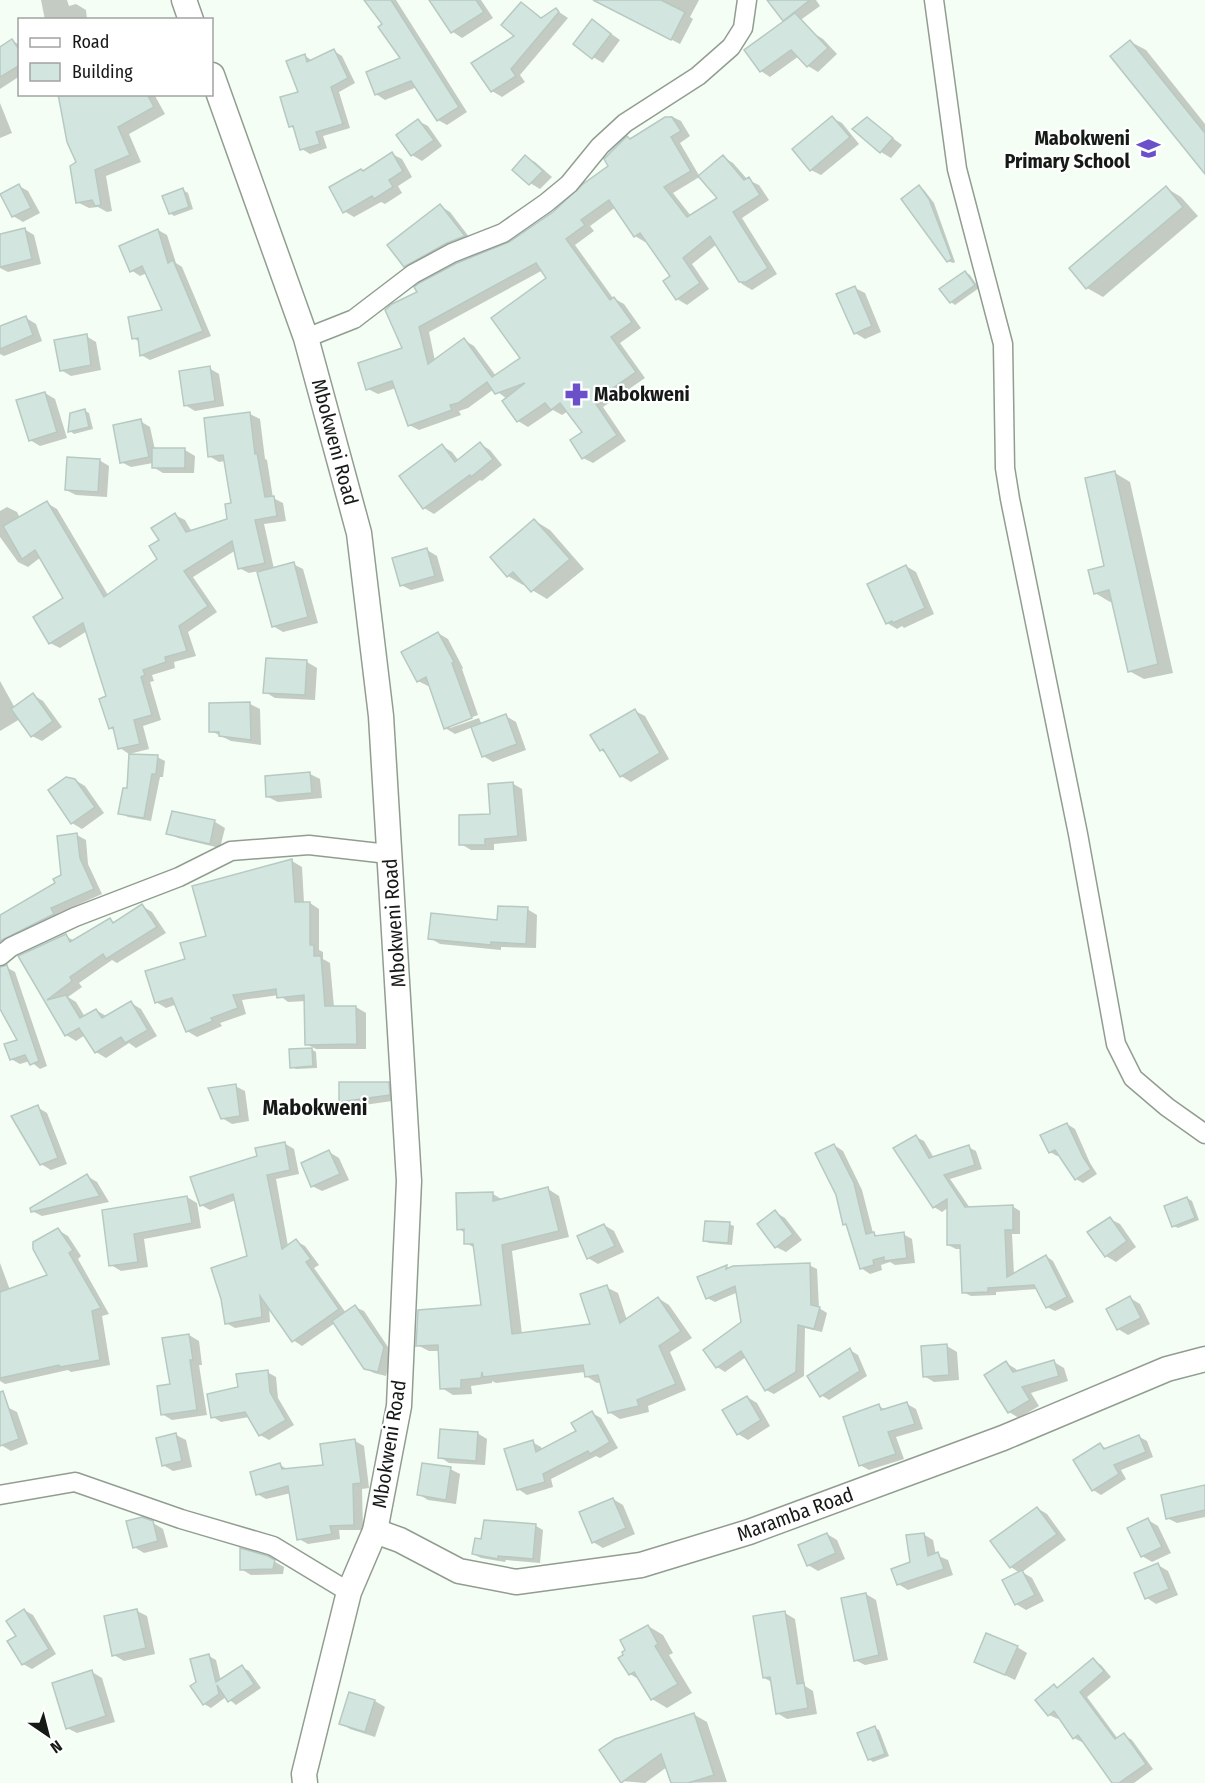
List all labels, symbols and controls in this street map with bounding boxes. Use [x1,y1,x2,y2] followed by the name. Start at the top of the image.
[18,18,213,96] legend
[72,31,109,53] text: Road
[72,61,133,83] text: Building
[1004,126,1131,173] place label: Mabokweni Primary School
[1135,136,1161,162] school or university icon: Mabokweni Primary School
[307,376,363,508] street label: Mbokweni Road
[563,381,589,407] pharmacy icon: Mabokweni
[594,382,690,406] place label: Mabokweni
[378,858,410,988] street label: Mbokweni Road
[262,1094,368,1121] district label: Mabokweni
[367,1378,411,1510] street label: Mbokweni Road
[734,1482,856,1546] street label: Maramba Road
[18,1705,78,1765] north arrow
[47,1736,66,1757] text: N

